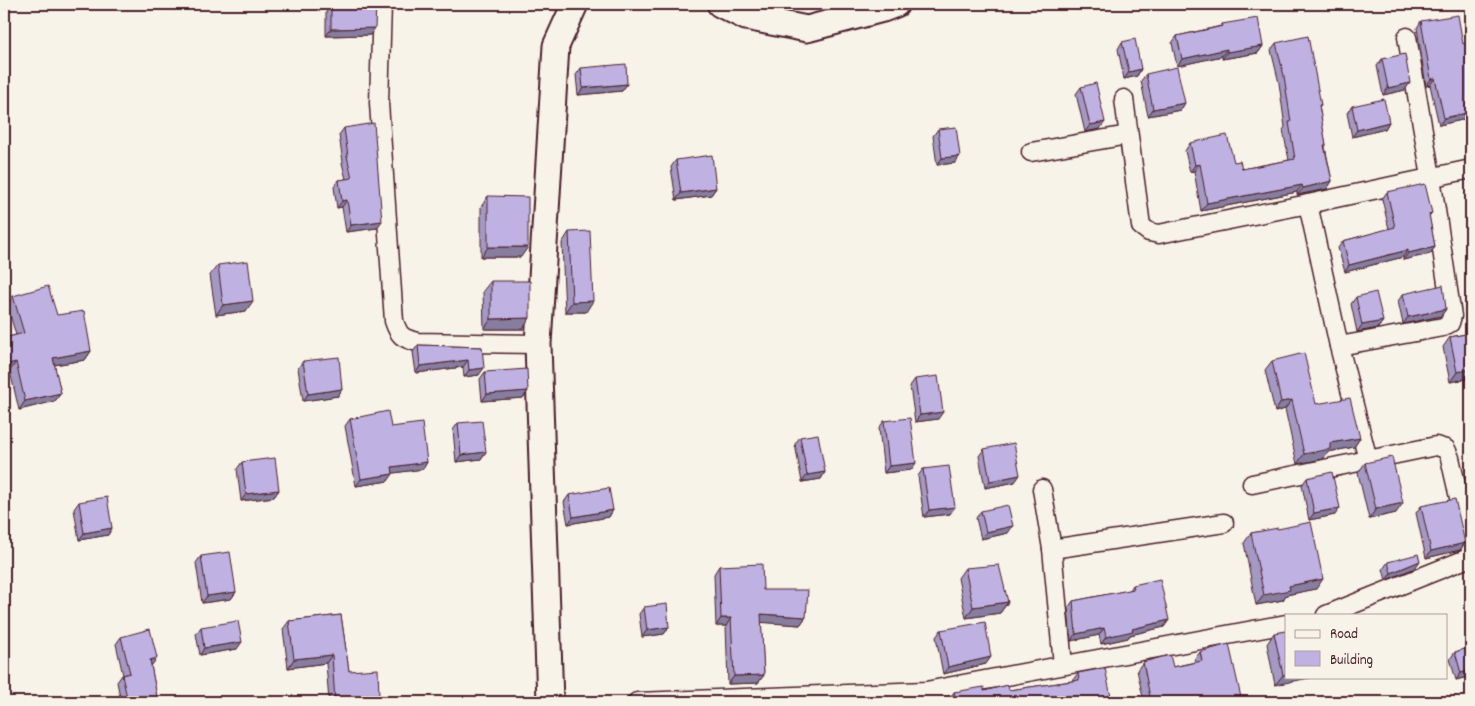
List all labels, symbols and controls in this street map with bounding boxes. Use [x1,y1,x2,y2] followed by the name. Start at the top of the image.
[1285,614,1448,678] legend
[1330,624,1358,646] text: Road
[1330,650,1373,672] text: Building

